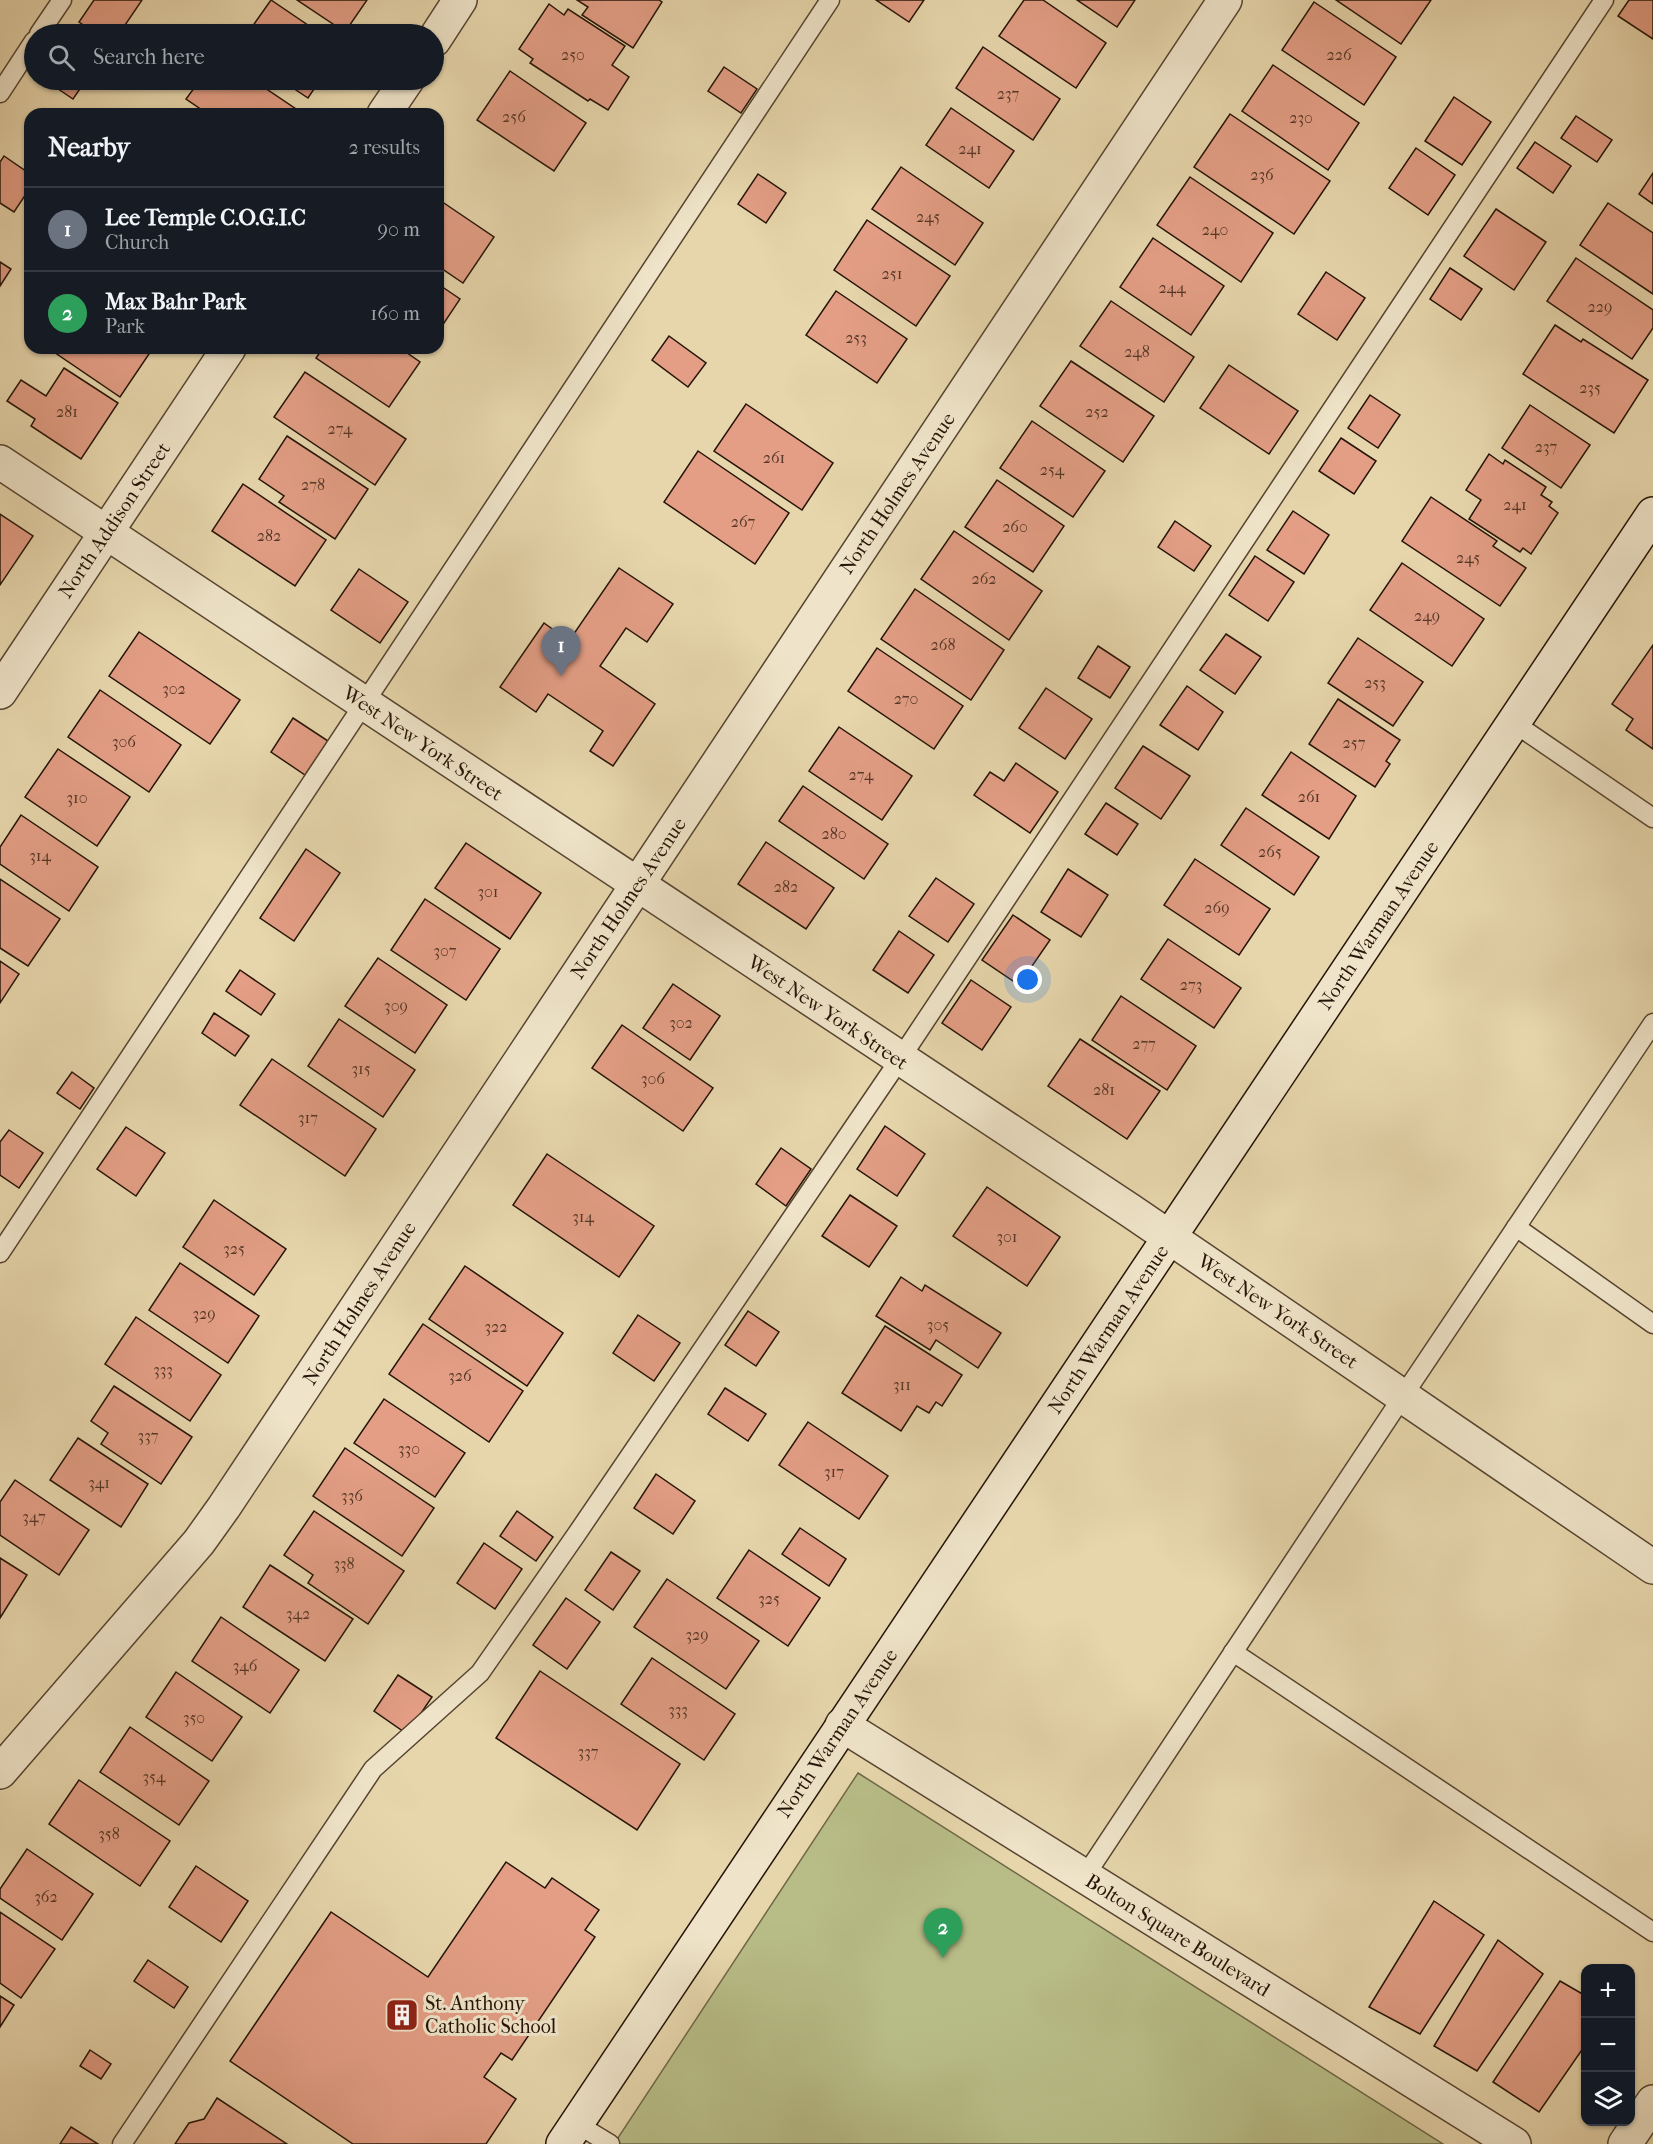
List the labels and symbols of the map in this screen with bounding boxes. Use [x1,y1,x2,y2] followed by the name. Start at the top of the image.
[561,45,585,64] house number: 250
[1326,45,1352,64] house number: 226
[997,84,1020,103] house number: 237
[502,107,526,126] house number: 256
[1289,108,1313,127] house number: 230
[958,139,982,158] house number: 241
[1250,165,1274,184] house number: 236
[916,207,940,226] house number: 245
[1202,220,1228,239] house number: 240
[882,264,902,283] house number: 251
[1158,278,1186,297] house number: 244
[1588,297,1612,316] house number: 229
[845,328,867,347] house number: 253
[1124,342,1150,361] house number: 248
[1579,378,1601,397] house number: 235
[56,402,78,421] house number: 281
[1085,402,1109,421] house number: 252
[835,408,960,578] street label: North Holmes Avenue
[328,419,353,438] house number: 274
[1535,437,1558,456] house number: 237
[54,438,175,602] street label: North Addison Street
[763,448,785,467] house number: 261
[1040,460,1065,479] house number: 254
[301,475,325,494] house number: 278
[1503,495,1527,514] house number: 241
[731,512,756,531] house number: 267
[1002,517,1028,536] house number: 260
[257,526,281,545] house number: 282
[1456,548,1480,567] house number: 245
[971,569,997,588] house number: 262
[1414,606,1440,625] house number: 249
[542,626,580,676] pin: 1
[931,635,955,654] house number: 268
[1364,673,1386,692] house number: 253
[162,679,186,698] house number: 302
[337,681,507,806] street label: West New York Street
[894,689,918,708] house number: 270
[112,732,136,751] house number: 306
[1343,733,1366,752] house number: 257
[849,765,874,784] house number: 274
[1298,787,1320,806] house number: 261
[66,788,88,807] house number: 310
[566,813,691,983] street label: North Holmes Avenue
[821,824,847,843] house number: 280
[1313,837,1443,1014] street label: North Warman Avenue
[1258,842,1282,861] house number: 265
[29,846,51,865] house number: 314
[774,877,798,896] house number: 282
[477,882,499,901] house number: 301
[1204,898,1230,917] house number: 269
[433,941,457,960] house number: 307
[742,950,912,1075] street label: West New York Street
[1013,965,1042,994] your location
[1180,975,1202,994] house number: 273
[384,996,408,1015] house number: 309
[669,1013,693,1032] house number: 302
[1132,1034,1156,1053] house number: 277
[351,1059,371,1078] house number: 315
[641,1069,665,1088] house number: 306
[1093,1080,1115,1099] house number: 281
[298,1108,318,1127] house number: 317
[572,1207,594,1226] house number: 314
[298,1217,421,1389] street label: North Holmes Avenue
[996,1227,1018,1246] house number: 301
[223,1239,245,1258] house number: 325
[1043,1241,1173,1418] street label: North Warman Avenue
[1192,1249,1362,1374] street label: West New York Street
[192,1304,216,1323] house number: 329
[927,1315,949,1334] house number: 305
[484,1317,508,1336] house number: 322
[153,1360,173,1379] house number: 333
[448,1366,472,1385] house number: 326
[893,1375,911,1394] house number: 311
[138,1426,159,1445] house number: 337
[398,1439,420,1458] house number: 330
[824,1462,844,1481] house number: 317
[88,1473,110,1492] house number: 341
[341,1486,363,1505] house number: 336
[22,1507,46,1526] house number: 347
[333,1554,355,1573] house number: 338
[758,1589,780,1608] house number: 325
[286,1604,310,1623] house number: 342
[685,1625,709,1644] house number: 329
[772,1645,902,1822] street label: North Warman Avenue
[233,1656,258,1675] house number: 346
[668,1700,688,1719] house number: 333
[183,1708,205,1727] house number: 350
[578,1742,599,1761] house number: 337
[143,1767,166,1786] house number: 354
[98,1824,120,1843] house number: 358
[1081,1869,1275,2002] street label: Bolton Square Boulevard
[34,1887,58,1906] house number: 362
[924,1908,962,1958] pin: 2
[425,1992,557,2038] place label: St. Anthony Catholic School
[384,1997,420,2033] building icon: St. Anthony Catholic School

